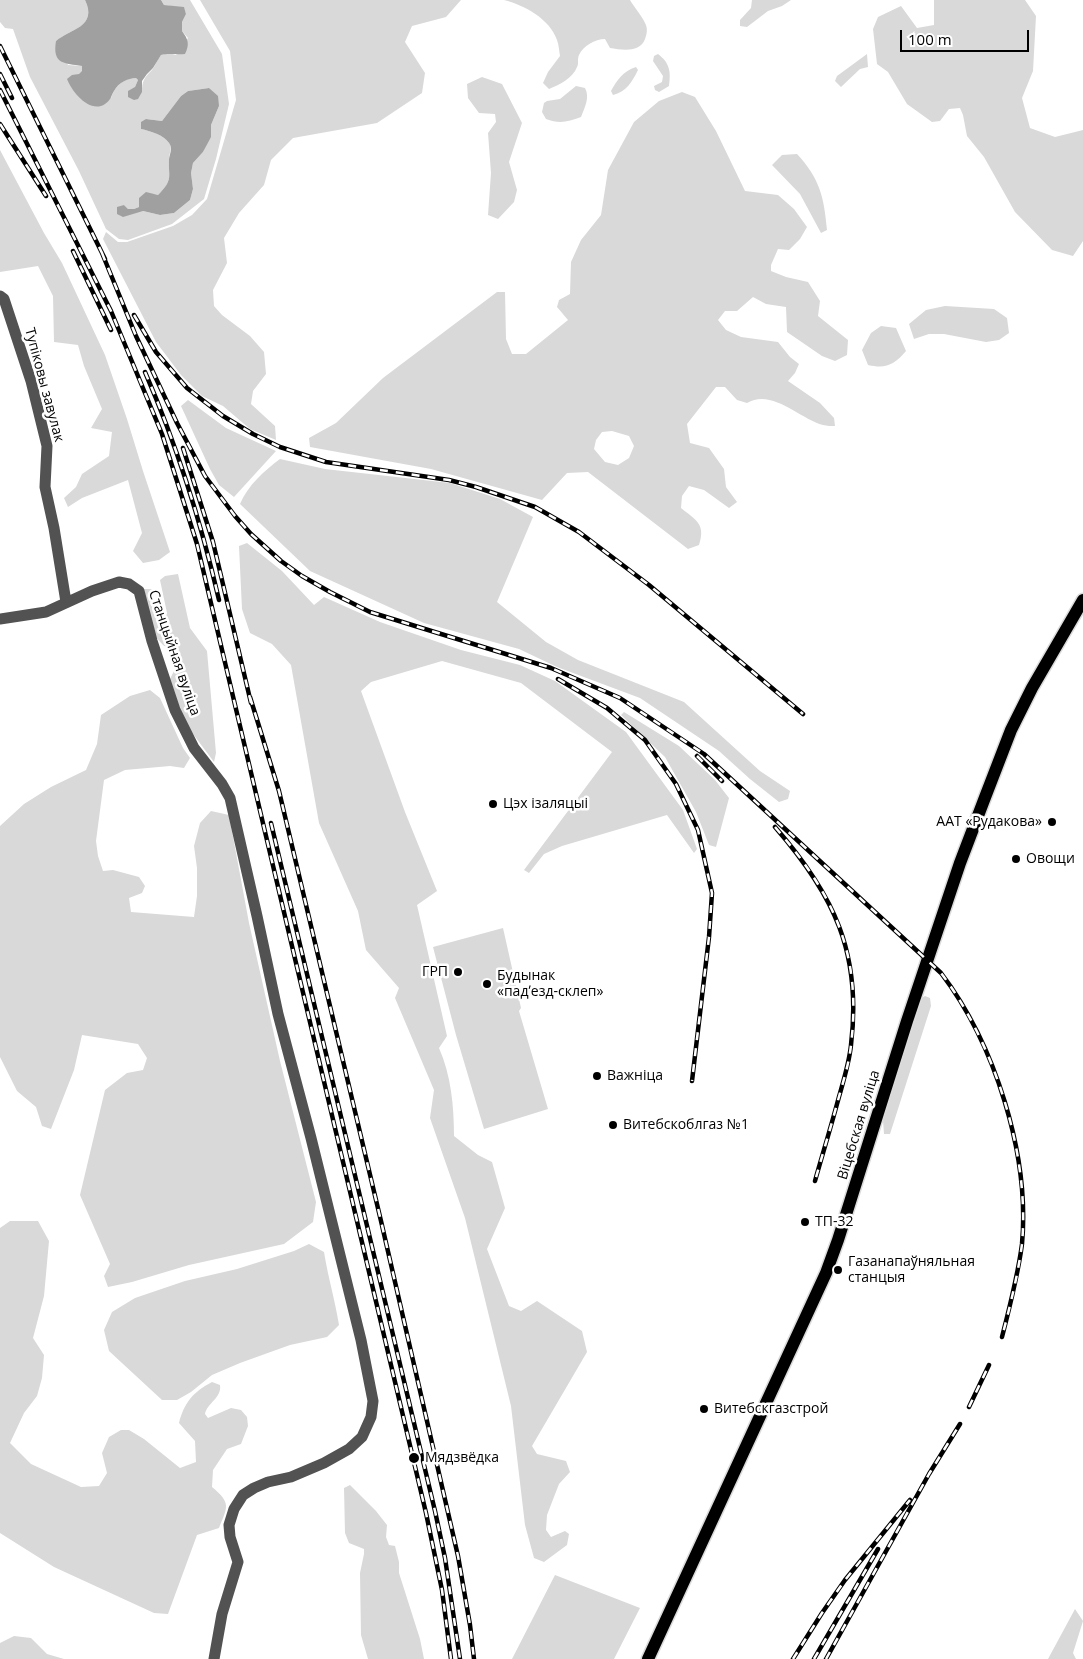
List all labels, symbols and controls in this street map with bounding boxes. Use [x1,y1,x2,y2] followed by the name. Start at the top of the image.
[903,20,1032,52] scale bar
[908,29,952,49] text: 100 m
[21,326,67,444] street label: Тупіковы завулак
[145,588,203,718] street label: Станцыйная вуліца
[503,796,588,812] place label: Цэх ізаляцыі
[487,798,499,810] marker: Цэх ізаляцыі
[936,814,1042,830] place label: ААТ «Рудакова»
[1046,816,1058,828] marker: ААТ «Рудакова»
[1026,851,1075,867] place label: Овощи
[1010,853,1022,865] marker: Овощи
[422,964,448,980] place label: ГРП
[452,966,464,978] marker: ГРП
[497,968,603,1000] place label: Будынак «падʼезд-склеп»
[481,978,493,990] marker: Будынак «падʼезд-склеп»
[607,1068,663,1084] place label: Важніца
[834,1068,884,1182] street label: Віцебская вуліца
[591,1070,603,1082] marker: Важніца
[623,1117,749,1133] place label: Витебскоблгаз №1
[607,1119,619,1131] marker: Витебскоблгаз №1
[815,1214,853,1230] place label: ТП-32
[799,1216,811,1228] marker: ТП-32
[848,1254,975,1286] place label: Газанапаўняльная станцыя
[832,1264,844,1276] marker: Газанапаўняльная станцыя
[714,1401,828,1417] place label: Витебскгазстрой
[698,1403,710,1415] marker: Витебскгазстрой
[425,1450,499,1466] place label: Мядзвёдка
[407,1451,421,1465] marker: Мядзвёдка

